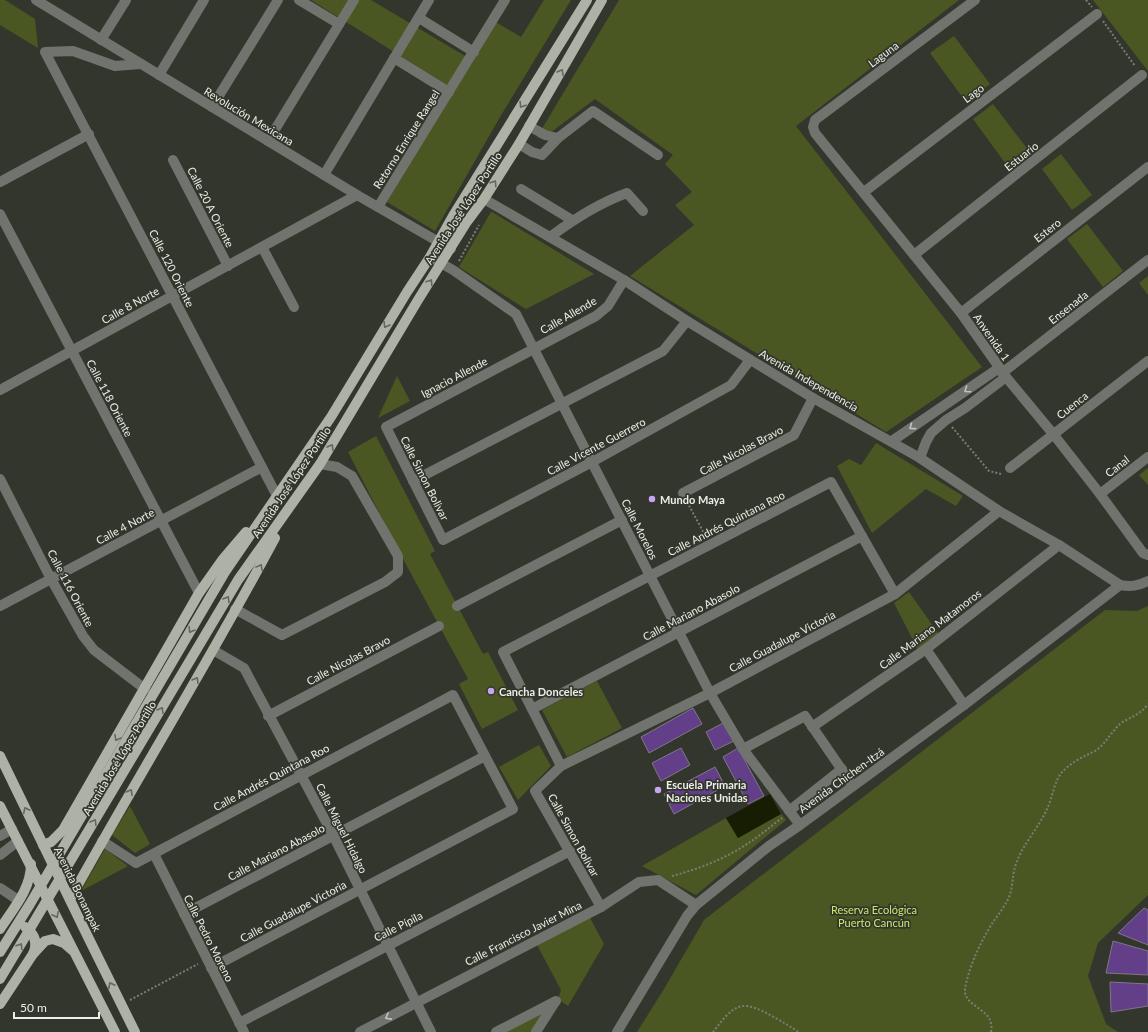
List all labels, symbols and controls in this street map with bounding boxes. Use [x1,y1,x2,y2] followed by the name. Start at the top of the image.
[865,38,901,70] street label: Laguna
[556,69,563,76] one-way arrow
[960,81,986,105] street label: Lago
[202,84,296,148] street label: Revolución Mexicana
[370,87,442,191] street label: Retorno Enrique Rangel
[519,101,527,108] one-way arrow
[1001,139,1041,173] street label: Estuario
[422,149,504,267] street label: Avenida José López Portillo
[185,165,237,250] street label: Calle 20 A Oriente
[489,180,497,187] one-way arrow
[1031,215,1063,245] street label: Estero
[147,227,197,309] street label: Calle 120 Oriente
[425,279,433,286] one-way arrow
[99,284,161,326] street label: Calle 8 Norte
[1046,288,1090,326] street label: Ensenada
[538,294,599,336] street label: Calle Allende
[971,311,1013,363] street label: Anvenida 1
[384,321,391,328] one-way arrow
[757,346,861,414] street label: Avenida Independencia
[419,354,490,400] street label: Ignacio Allende
[84,357,136,439] street label: Calle 118 Oriente
[964,385,971,393] one-way arrow
[1054,389,1090,421] street label: Cuenca
[545,415,647,477] street label: Calle Vicente Guerrero
[909,422,916,430] one-way arrow
[697,423,785,477] street label: Calle Nicolas Bravo
[249,424,333,540] street label: Avenida José López Portillo
[398,434,452,522] street label: Calle Simon Bolivar
[326,444,333,451] one-way arrow
[1102,453,1132,479] street label: Canal
[665,488,787,558] street label: Calle Andrés Quintana Roo
[660,493,725,506] place label: Mundo Maya
[647,494,657,504] marker: Mundo Maya
[619,497,661,562] street label: Calle Morelos
[94,505,156,547] street label: Calle 4 Norte
[45,547,97,629] street label: Calle 116 Oriente
[255,564,262,571] one-way arrow
[640,581,742,643] street label: Calle Mariano Abasolo
[876,586,984,672] street label: Calle Mariano Matamoros
[223,595,230,603] one-way arrow
[727,607,837,675] street label: Calle Guadalupe Victoria
[189,626,196,633] one-way arrow
[304,633,392,687] street label: Calle Nicolas Bravo
[191,677,198,684] one-way arrow
[499,685,583,698] place label: Cancha Donceles
[486,686,496,696] marker: Cancha Donceles
[80,698,158,818] street label: Avenida José López Portillo
[156,707,163,714] one-way arrow
[114,734,121,741] one-way arrow
[211,741,331,813] street label: Calle Andrés Quintana Roo
[796,745,886,815] street label: Avenida Chichen-Itzá
[666,778,748,804] place label: Escuela Primaria Naciones Unidas
[314,781,370,875] street label: Calle Miguel Hidalgo
[653,785,663,795] marker: Escuela Primaria Naciones Unidas
[126,789,133,796] one-way arrow
[546,791,602,879] street label: Calle Simon Bolivar
[23,806,31,814] one-way arrow
[90,819,97,826] one-way arrow
[225,821,327,883] street label: Calle Mariano Abasolo
[52,844,104,934] street label: Avenida Bonampak
[238,877,348,945] street label: Calle Guadalupe Victoria
[181,892,237,984] street label: Calle Pedro Moreno
[462,898,584,968] street label: Calle Francisco Javier Mina
[831,903,917,929] park label: Reserva Ecológica Puerto Cancún
[372,908,424,944] street label: Calle Pípila
[51,911,59,918] one-way arrow
[16,943,23,950] one-way arrow
[108,981,116,989] one-way arrow
[14,994,99,1020] scale bar
[20,1000,47,1015] text: 50 m
[385,1012,392,1020] one-way arrow

